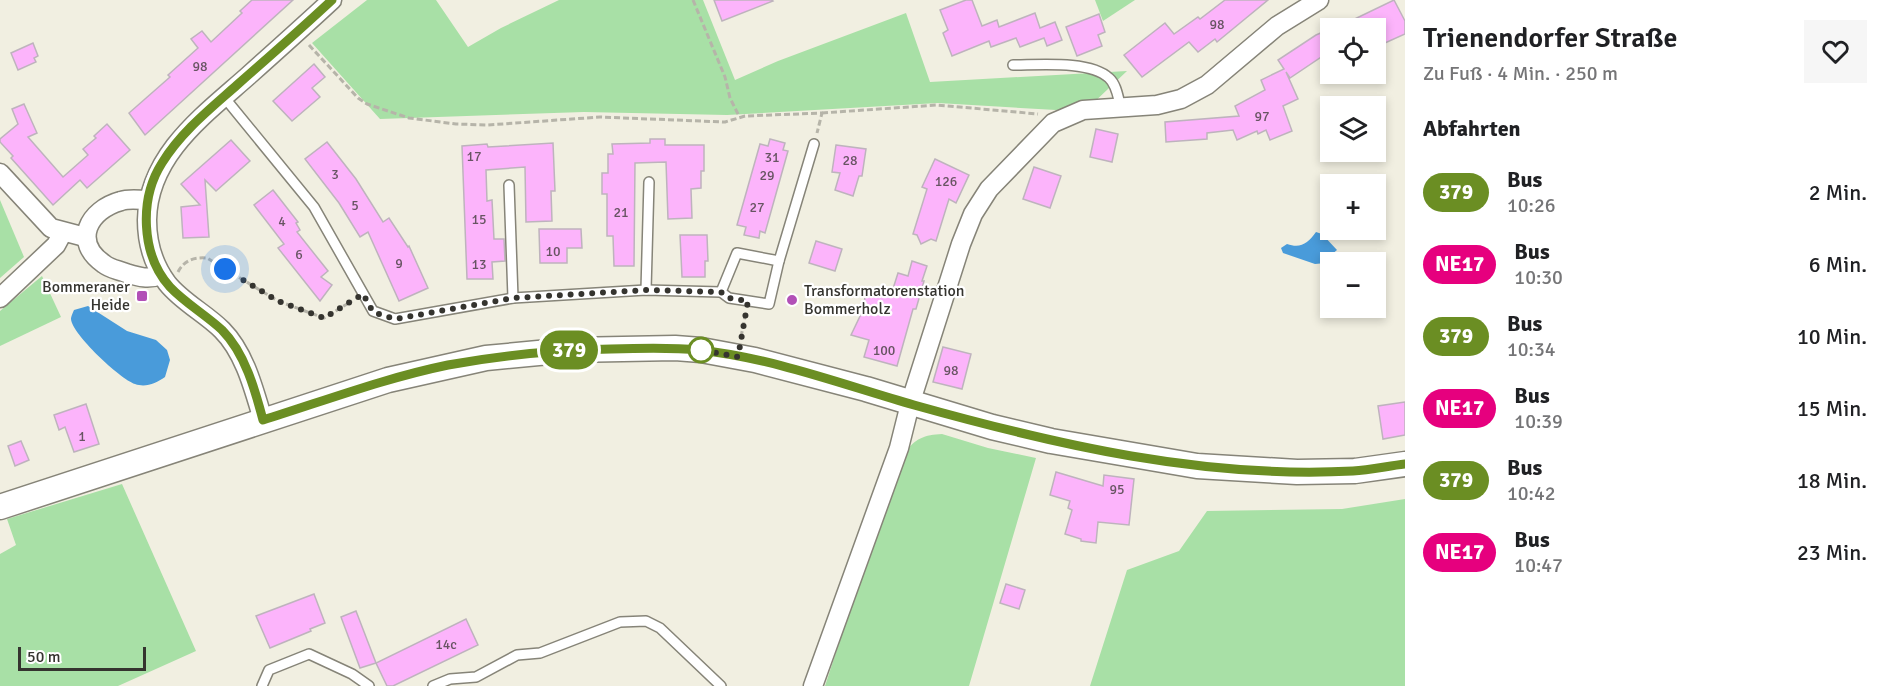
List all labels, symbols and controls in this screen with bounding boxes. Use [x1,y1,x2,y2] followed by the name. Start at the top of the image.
[1209,16,1225,33] house number: 98
[1320,18,1386,318] map controls
[1320,18,1386,84] button: locate
[1804,20,1867,83] button: heart
[1423,21,1678,55] text: Trienendorfer Straße
[192,58,208,75] house number: 98
[1423,61,1618,86] text: Zu Fuß · 4 Min. · 250 m
[1320,96,1386,162] button: layers
[1254,108,1270,125] house number: 97
[1423,115,1521,142] text: Abfahrten
[466,148,482,165] house number: 17
[764,149,780,166] house number: 31
[842,152,858,169] house number: 28
[331,166,339,183] house number: 3
[1507,166,1542,193] text: Bus
[759,167,775,184] house number: 29
[935,173,957,190] house number: 126
[1320,174,1386,240] button: +
[1439,179,1473,205] text: 379
[1809,179,1867,206] text: 2 Min.
[1507,193,1556,218] text: 10:26
[351,197,359,214] house number: 5
[749,199,765,216] house number: 27
[613,204,629,221] house number: 21
[471,211,487,228] house number: 15
[278,213,286,230] house number: 4
[1514,238,1550,265] text: Bus
[545,243,561,260] house number: 10
[295,246,303,263] house number: 6
[1435,251,1484,277] text: NE17
[1809,251,1867,278] text: 6 Min.
[1320,252,1386,318] button: −
[210,254,240,284] your location
[395,255,403,272] house number: 9
[471,256,487,273] house number: 13
[1514,265,1563,290] text: 10:30
[42,277,130,315] place label: Bommeraner Heide
[804,281,965,319] place label: Transformatorenstation Bommerholz
[135,289,149,303] marker: Bommeraner Heide
[785,293,799,307] marker: Transformatorenstation Bommerholz
[1507,310,1542,337] text: Bus
[1439,323,1473,349] text: 379
[1797,323,1867,350] text: 10 Min.
[534,330,604,370] line badge: 379
[552,337,586,363] text: 379
[688,337,714,363] unlabelled marker
[1507,337,1556,362] text: 10:34
[873,342,895,359] house number: 100
[943,362,959,379] house number: 98
[1514,382,1550,409] text: Bus
[1435,395,1484,421] text: NE17
[1797,395,1867,422] text: 15 Min.
[1514,409,1563,434] text: 10:39
[78,428,86,445] house number: 1
[1507,454,1542,481] text: Bus
[1439,467,1473,493] text: 379
[1797,467,1867,494] text: 18 Min.
[1109,481,1125,498] house number: 95
[1507,481,1556,506] text: 10:42
[1514,526,1550,553] text: Bus
[1435,539,1484,565] text: NE17
[1797,539,1867,566] text: 23 Min.
[1514,553,1563,578] text: 10:47
[435,636,457,653] house number: 14c
[18,644,146,672] scale bar
[27,647,61,667] text: 50 m

